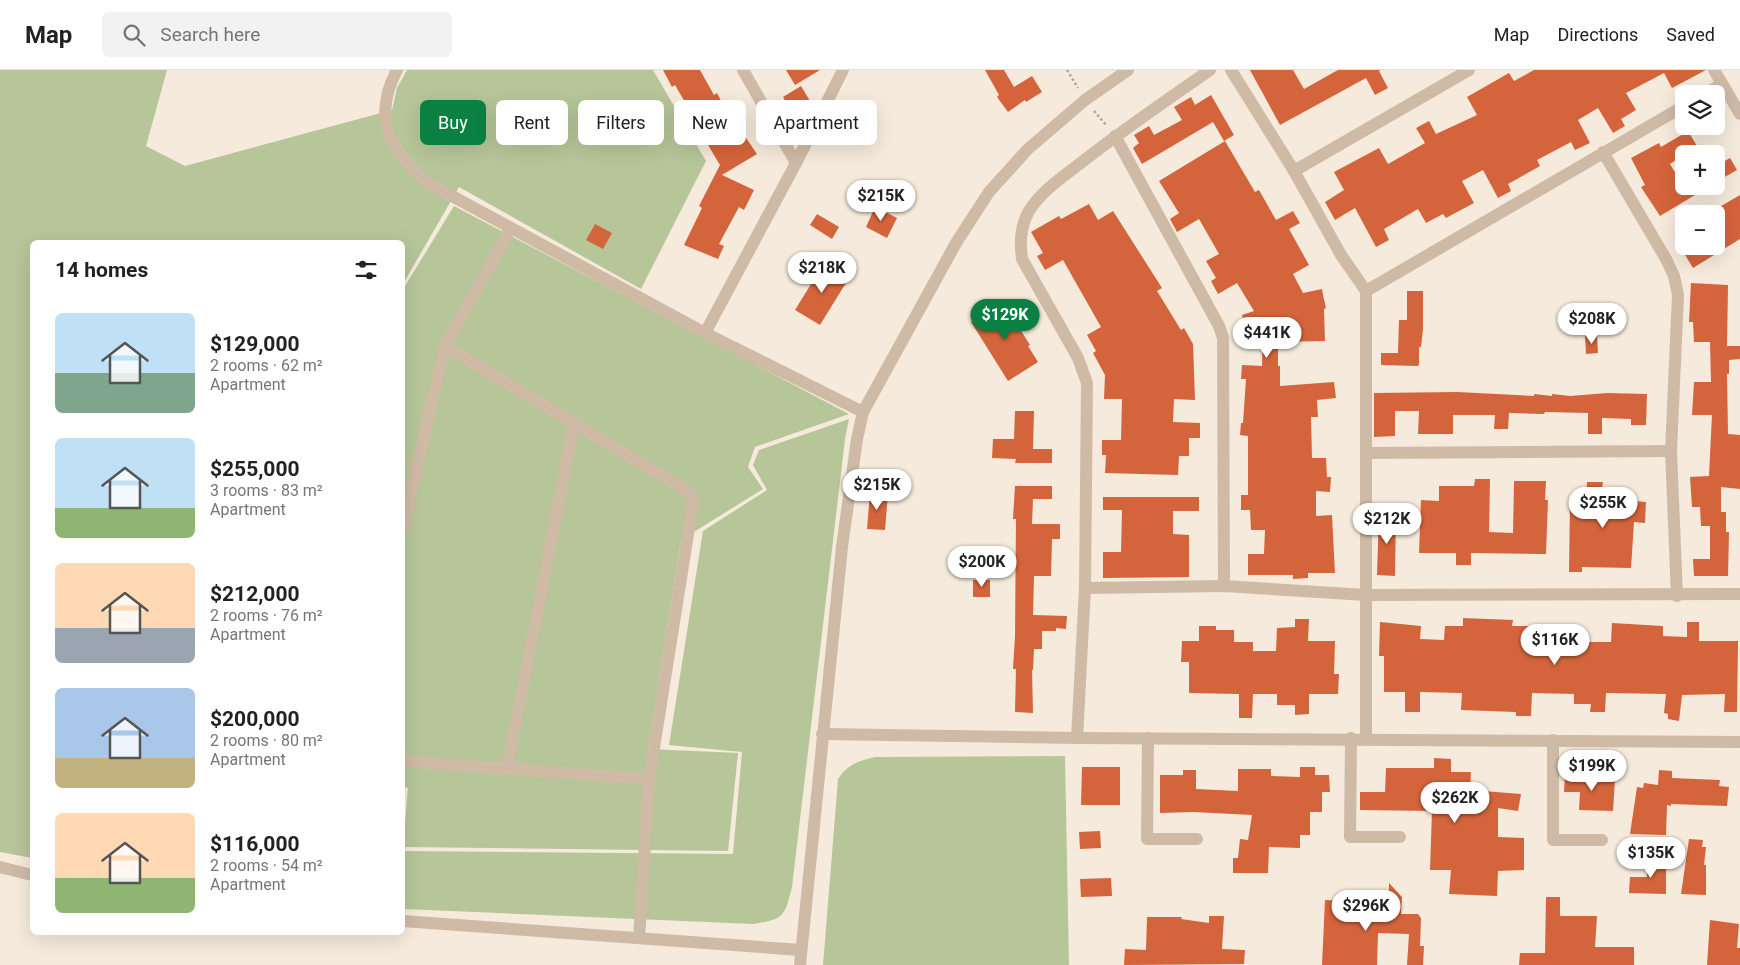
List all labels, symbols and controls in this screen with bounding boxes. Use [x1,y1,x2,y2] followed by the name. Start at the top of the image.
[102,12,452,57] search box
[25,21,72,49] text: Map
[120,21,148,49] icon: search
[160,23,260,46] text: Search here
[1494,24,1529,45] text: Map
[1557,24,1638,45] text: Directions
[1666,24,1715,45] text: Saved
[1675,85,1725,255] map controls
[1675,85,1725,135] button: layers
[420,100,486,145] chip: Buy
[496,100,568,145] chip: Rent
[578,100,664,145] chip: Filters
[674,100,746,145] chip: New
[756,100,877,145] chip: Apartment
[1675,145,1725,195] button: +
[846,180,916,222] pin: $215K
[858,186,904,205] text: $215K
[1675,205,1725,255] button: −
[787,252,857,294] pin: $218K
[352,256,380,284] icon: filters
[55,258,148,282] text: 14 homes
[799,258,845,277] text: $218K
[970,298,1040,341] pin: $129K
[1557,302,1627,345] pin: $208K
[982,305,1028,324] text: $129K
[1569,309,1615,328] text: $208K
[1232,316,1302,359] pin: $441K
[1244,323,1290,342] text: $441K
[210,332,300,356] text: $129,000
[95,333,155,393] icon: home
[210,356,323,375] text: 2 rooms · 62 m²
[210,375,286,394] text: Apartment
[210,457,300,481] text: $255,000
[95,458,155,518] icon: home
[842,468,912,511] pin: $215K
[854,475,900,494] text: $215K
[210,481,323,500] text: 3 rooms · 83 m²
[1568,486,1638,529] pin: $255K
[1580,493,1626,512] text: $255K
[210,500,286,519] text: Apartment
[1352,502,1422,545] pin: $212K
[1364,509,1410,528] text: $212K
[947,546,1017,588] pin: $200K
[959,552,1005,571] text: $200K
[210,582,300,606] text: $212,000
[95,583,155,643] icon: home
[210,606,323,625] text: 2 rooms · 76 m²
[1520,624,1590,666] pin: $116K
[210,625,286,644] text: Apartment
[1532,630,1578,649] text: $116K
[210,707,300,731] text: $200,000
[95,708,155,768] icon: home
[210,731,323,750] text: 2 rooms · 80 m²
[210,750,286,769] text: Apartment
[1557,750,1627,792] pin: $199K
[1569,756,1615,775] text: $199K
[1420,782,1490,824] pin: $262K
[1432,788,1478,807] text: $262K
[210,832,300,856] text: $116,000
[95,833,155,893] icon: home
[1616,836,1686,879] pin: $135K
[1628,843,1674,862] text: $135K
[210,856,323,875] text: 2 rooms · 54 m²
[210,875,286,894] text: Apartment
[1331,890,1401,932] pin: $296K
[1343,896,1389,915] text: $296K

